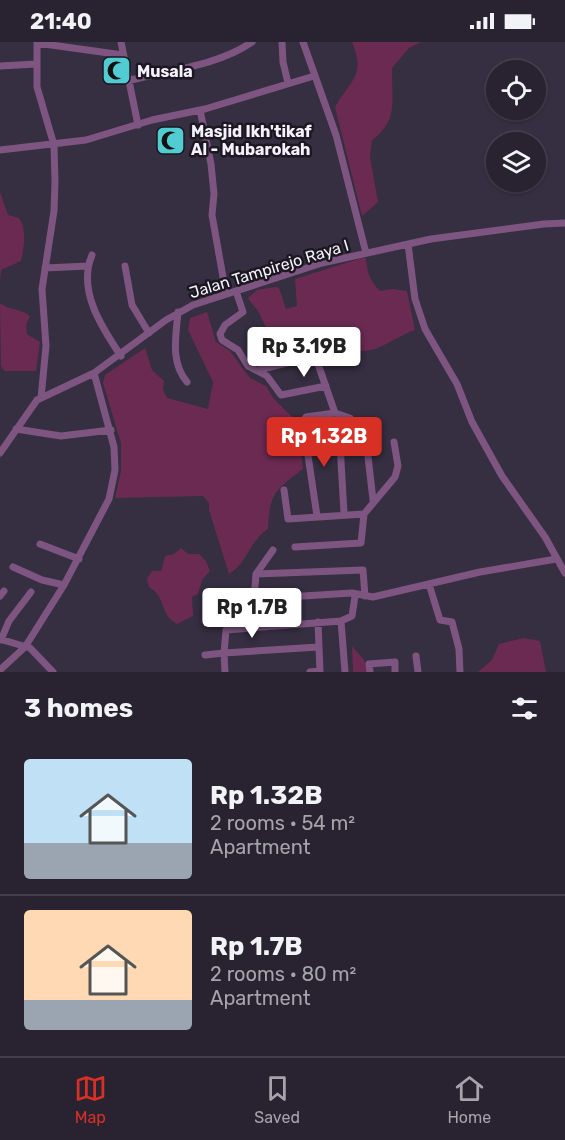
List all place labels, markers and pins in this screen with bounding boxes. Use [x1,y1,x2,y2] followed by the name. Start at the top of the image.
[100,55,132,87] mosque icon: Musala
[137,62,193,81] place label: Musala
[191,122,313,159] place label: Masjid Ikh'tikaf Al - Mubarokah
[154,124,186,156] mosque icon: Masjid Ikh'tikaf Al - Mubarokah
[242,327,366,378] pin: Rp 3.19B
[262,417,386,468] pin: Rp 1.32B
[197,588,307,639] pin: Rp 1.7B

